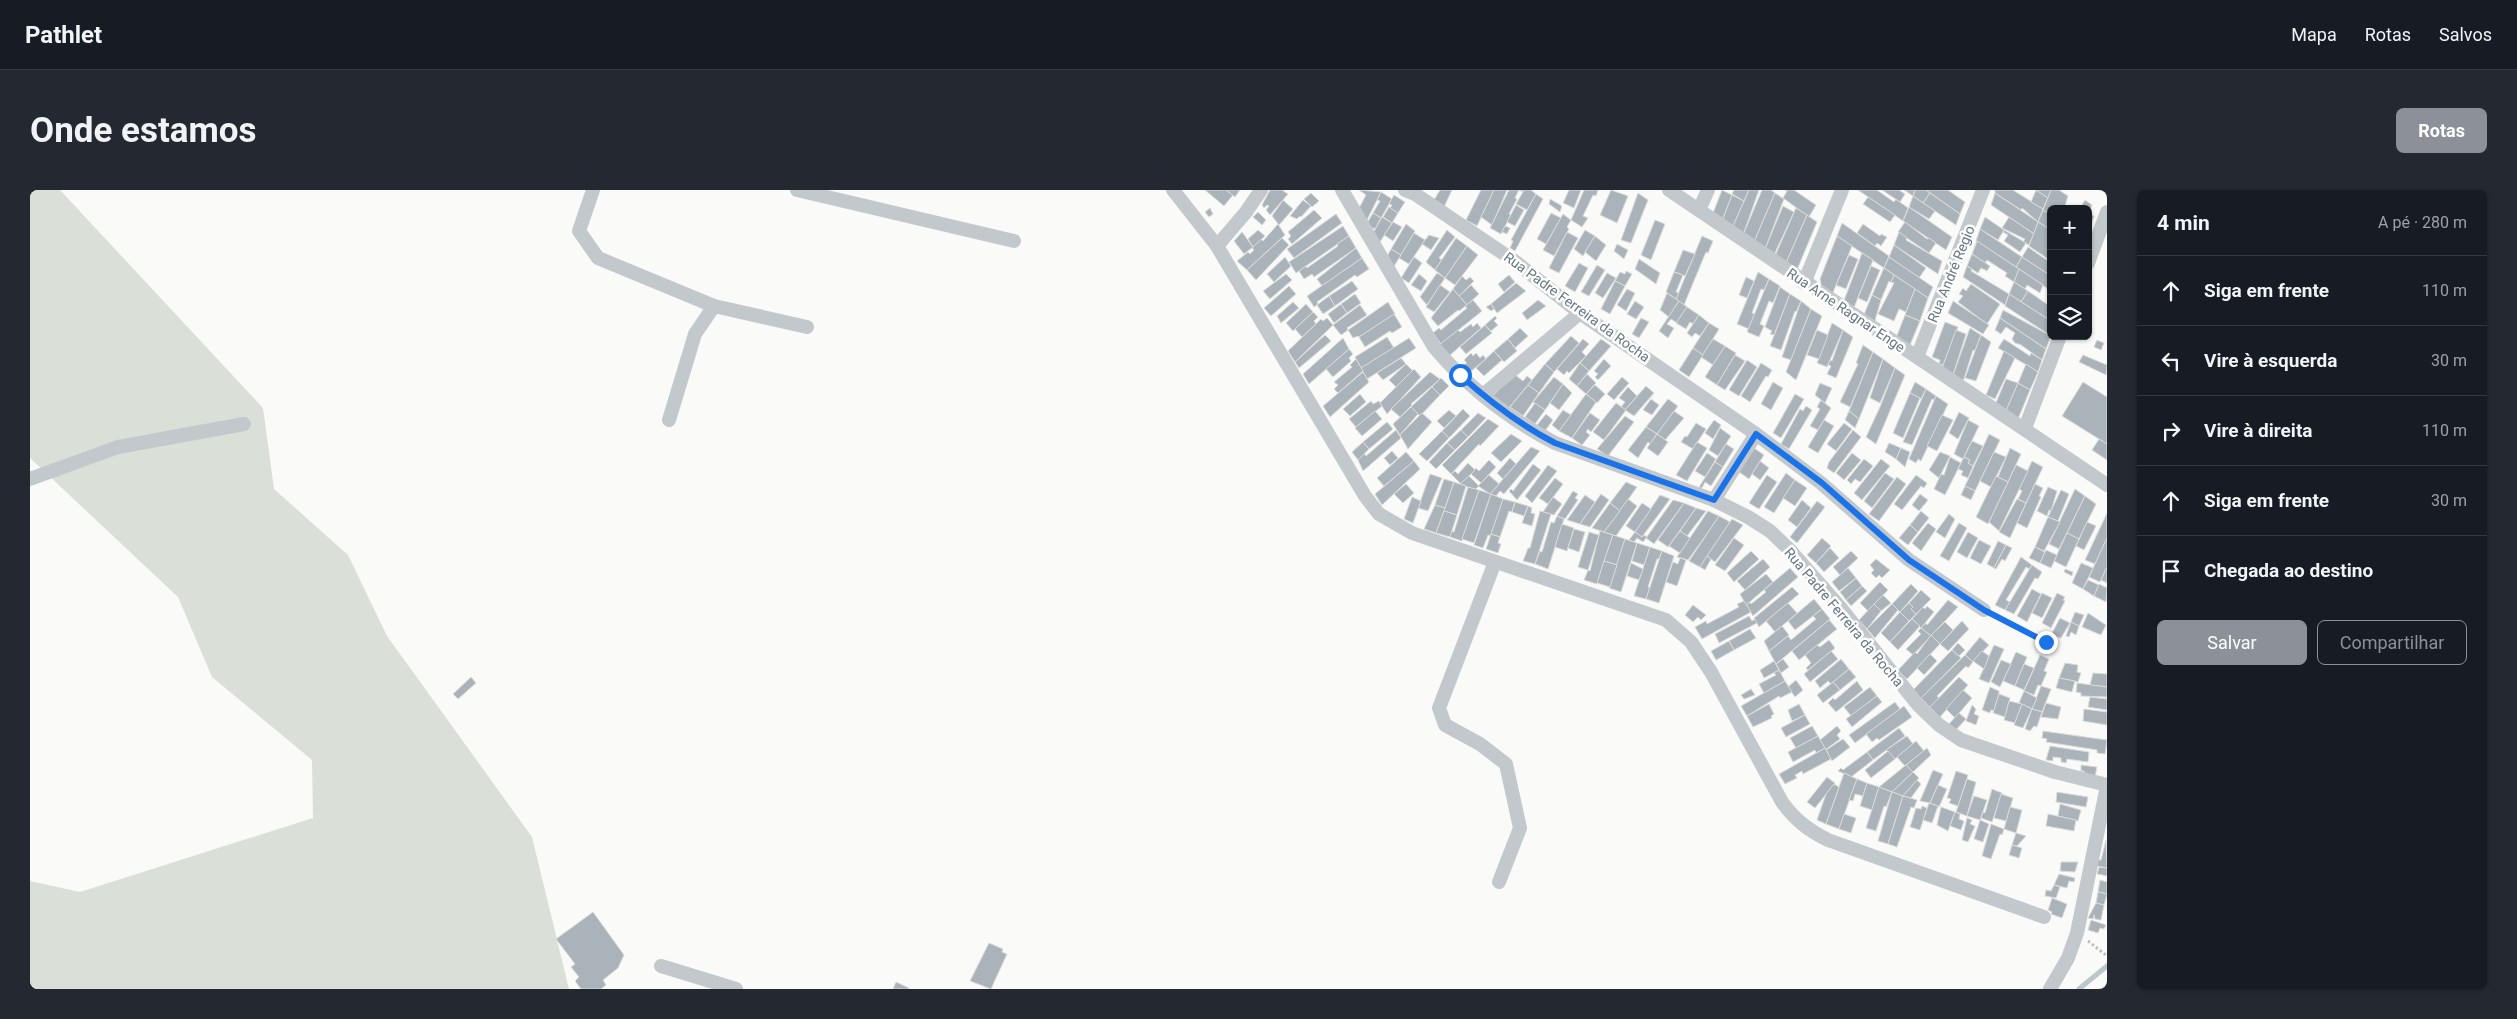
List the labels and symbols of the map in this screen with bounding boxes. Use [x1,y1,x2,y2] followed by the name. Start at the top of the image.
[1924,223,1978,325] street label: Rua André Regio
[1501,249,1653,365] street label: Rua Padre Ferreira da Rocha
[1784,265,1908,355] street label: Rua Arne Ragnar Enge
[1449,364,1472,387] route start
[1781,544,1907,690] street label: Rua Padre Ferreira da Rocha
[2035,631,2058,654] route end

